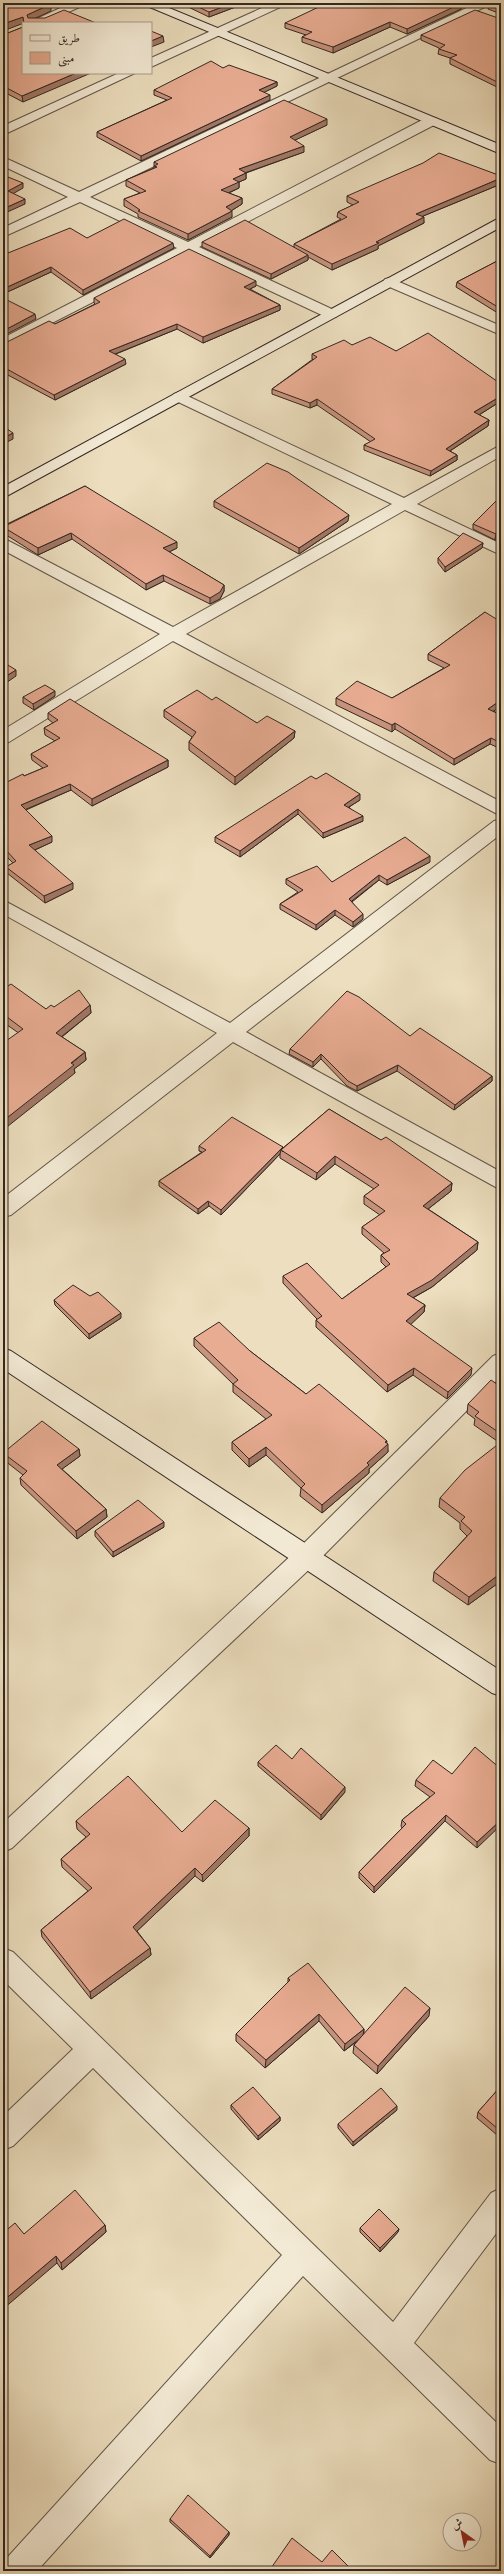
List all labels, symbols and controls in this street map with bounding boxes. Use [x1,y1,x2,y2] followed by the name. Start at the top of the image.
[22,22,152,74] legend
[58,33,80,46] text: طريق
[58,53,74,67] text: مبنى
[442,2512,482,2552] north arrow
[450,2517,465,2532] text: ش

